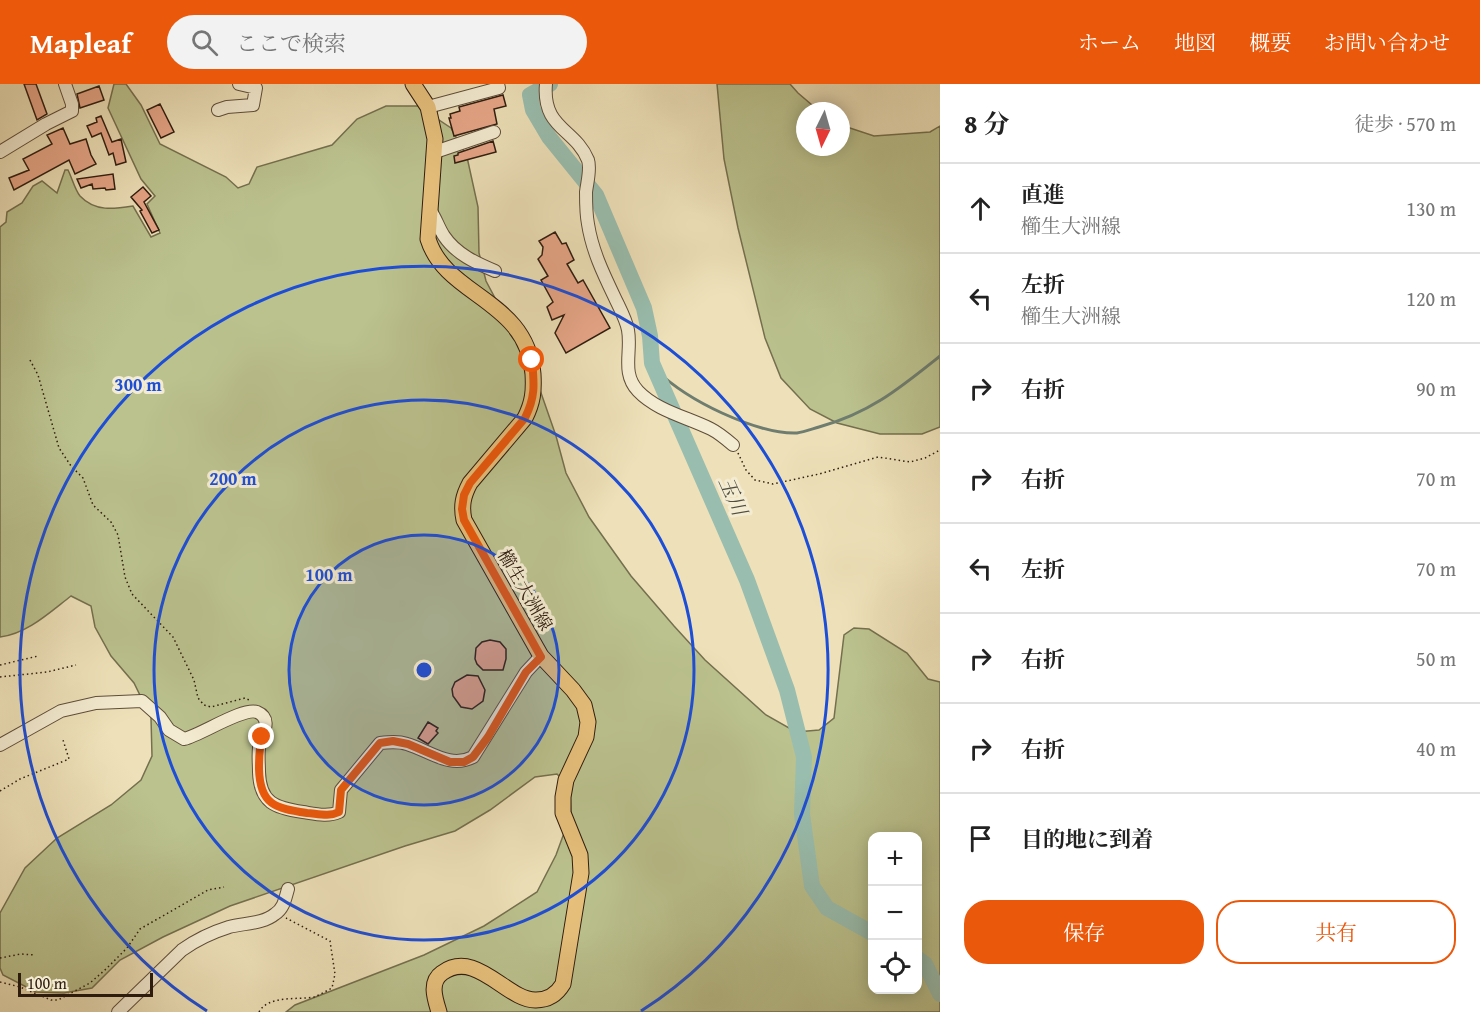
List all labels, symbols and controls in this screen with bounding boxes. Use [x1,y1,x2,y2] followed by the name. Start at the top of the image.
[167,15,587,69] search box
[30,22,131,63] text: Mapleaf
[188,26,221,59] icon: search
[236,27,346,59] text: ここで検索
[1078,27,1141,58] text: ホーム
[1174,27,1216,58] text: 地図
[1249,27,1291,58] text: 概要
[1324,27,1450,58] text: お問い合わせ
[796,102,850,156] north arrow
[964,104,1009,143] text: 8 分
[1354,109,1456,138] text: 徒歩 · 570 m
[1021,178,1065,210] text: 直進
[964,192,997,225] icon: ahead
[1406,194,1456,223] text: 130 m
[1021,211,1121,240] text: 櫛生大洲線
[1021,268,1065,300] text: 左折
[964,282,997,315] icon: left
[1406,284,1456,313] text: 120 m
[1021,301,1121,330] text: 櫛生大洲線
[518,346,544,372] route start
[114,371,162,398] text: 300 m
[964,372,997,405] icon: right
[1021,373,1065,405] text: 右折
[1416,374,1456,403] text: 90 m
[964,462,997,495] icon: right
[1021,463,1065,495] text: 右折
[1416,464,1456,493] text: 70 m
[209,465,257,492] text: 200 m
[712,472,756,522] water label: 玉川
[491,544,560,635] street label: 櫛生大洲線
[964,552,997,585] icon: left
[1021,553,1065,585] text: 左折
[1416,554,1456,583] text: 70 m
[305,561,353,588] text: 100 m
[964,642,997,675] icon: right
[1021,643,1065,675] text: 右折
[1416,644,1456,673] text: 50 m
[414,660,434,680] centre of rings
[248,723,274,749] route end
[964,732,997,765] icon: right
[1021,733,1065,765] text: 右折
[1416,734,1456,763] text: 40 m
[964,822,997,855] icon: arrive
[1021,823,1153,855] text: 目的地に到着
[868,832,922,994] map controls
[868,832,922,886] button: +
[868,886,922,940] button: −
[964,900,1204,964] button: 保存
[1216,900,1456,964] button: 共有
[868,940,922,994] button: locate
[18,970,153,998] scale bar
[27,971,67,995] text: 100 m

